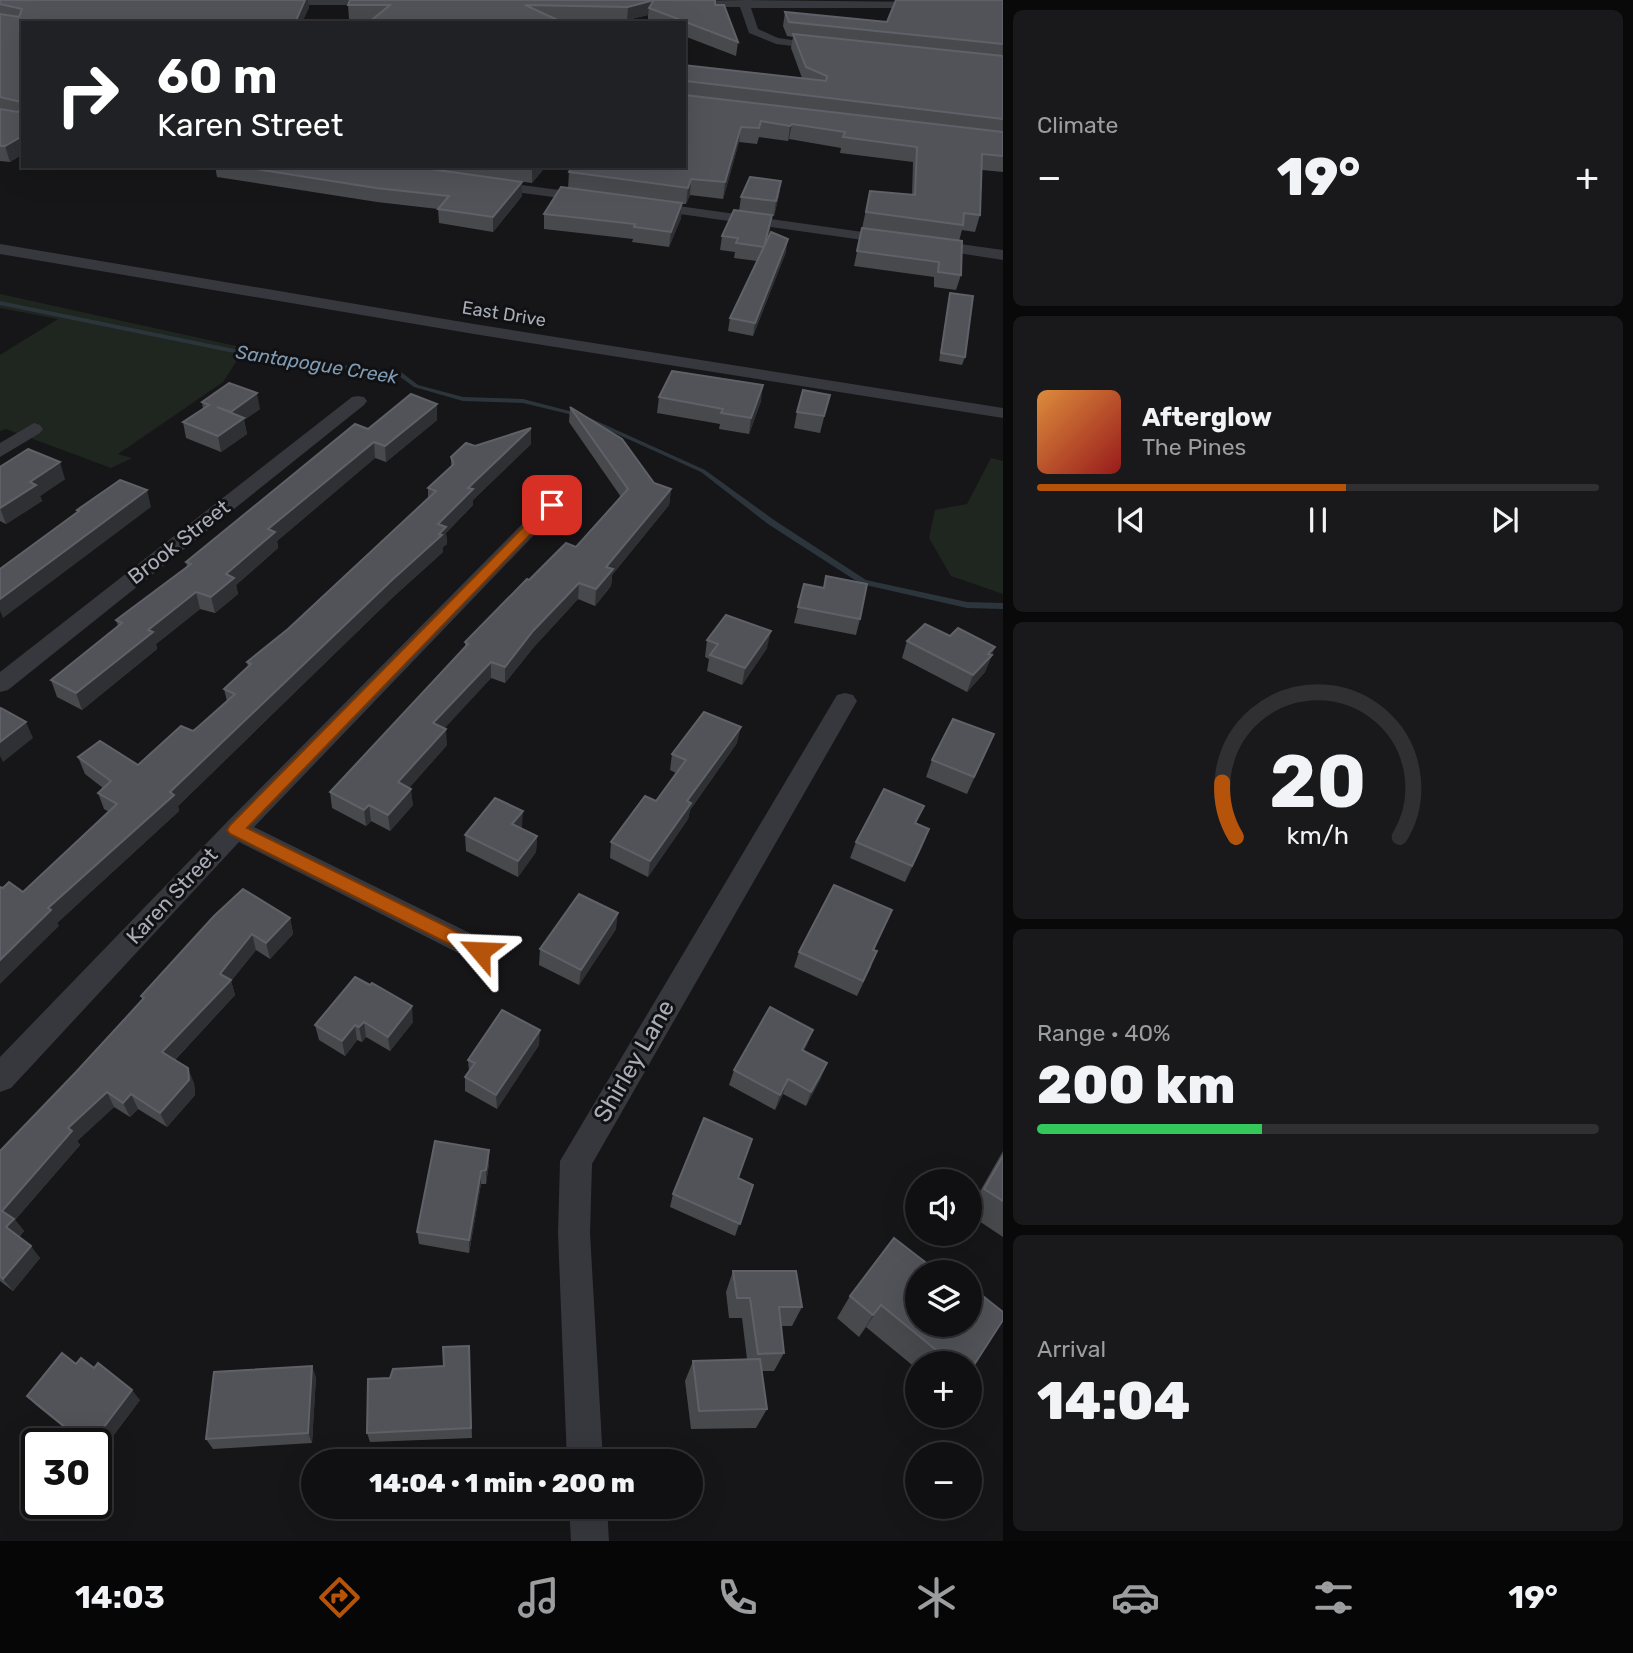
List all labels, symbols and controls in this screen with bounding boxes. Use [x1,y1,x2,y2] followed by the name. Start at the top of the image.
[157,47,278,105] text: 60 m
[42,49,133,140] icon: right
[157,106,343,144] text: Karen Street
[1037,111,1118,139] text: Climate
[1277,146,1360,208] text: 19°
[1037,154,1062,200] text: −
[1575,154,1599,200] text: +
[460,297,548,331] street label: East Drive
[234,340,400,389] water label: Santapogue Creek
[1142,402,1272,433] text: Afterglow
[1142,433,1246,461] text: The Pines
[522,475,582,535] pin
[533,486,571,524] icon: arrive
[123,494,235,589] street label: Brook Street
[1112,501,1150,539] icon: previous
[1299,501,1337,539] icon: pause
[1486,501,1524,539] icon: next
[1270,739,1366,825] text: 20
[1287,820,1349,849] text: km/h
[121,842,222,949] street label: Karen Street
[443,914,517,988] position arrow
[588,995,680,1127] street label: Shirley Lane
[1037,1019,1171,1047] text: Range · 40%
[1037,1054,1235,1116] text: 200 km
[905,1169,982,1519] map controls
[905,1169,982,1246] button: sound
[905,1260,982,1337] button: layers
[1037,1335,1106,1363] text: Arrival
[905,1351,982,1428] button: +
[1037,1370,1190,1432] text: 14:04
[21,1428,112,1519] speed limit sign: 30
[905,1442,982,1519] button: −
[369,1468,635,1499] text: 14:04 · 1 min · 200 m
[315,1573,364,1622] icon: directions
[514,1573,563,1622] icon: music
[713,1573,762,1622] icon: phone
[912,1573,961,1622] icon: climate
[1111,1573,1160,1622] icon: car
[1309,1573,1358,1622] icon: filters
[75,1578,165,1616] text: 14:03
[1508,1578,1558,1616] text: 19°

